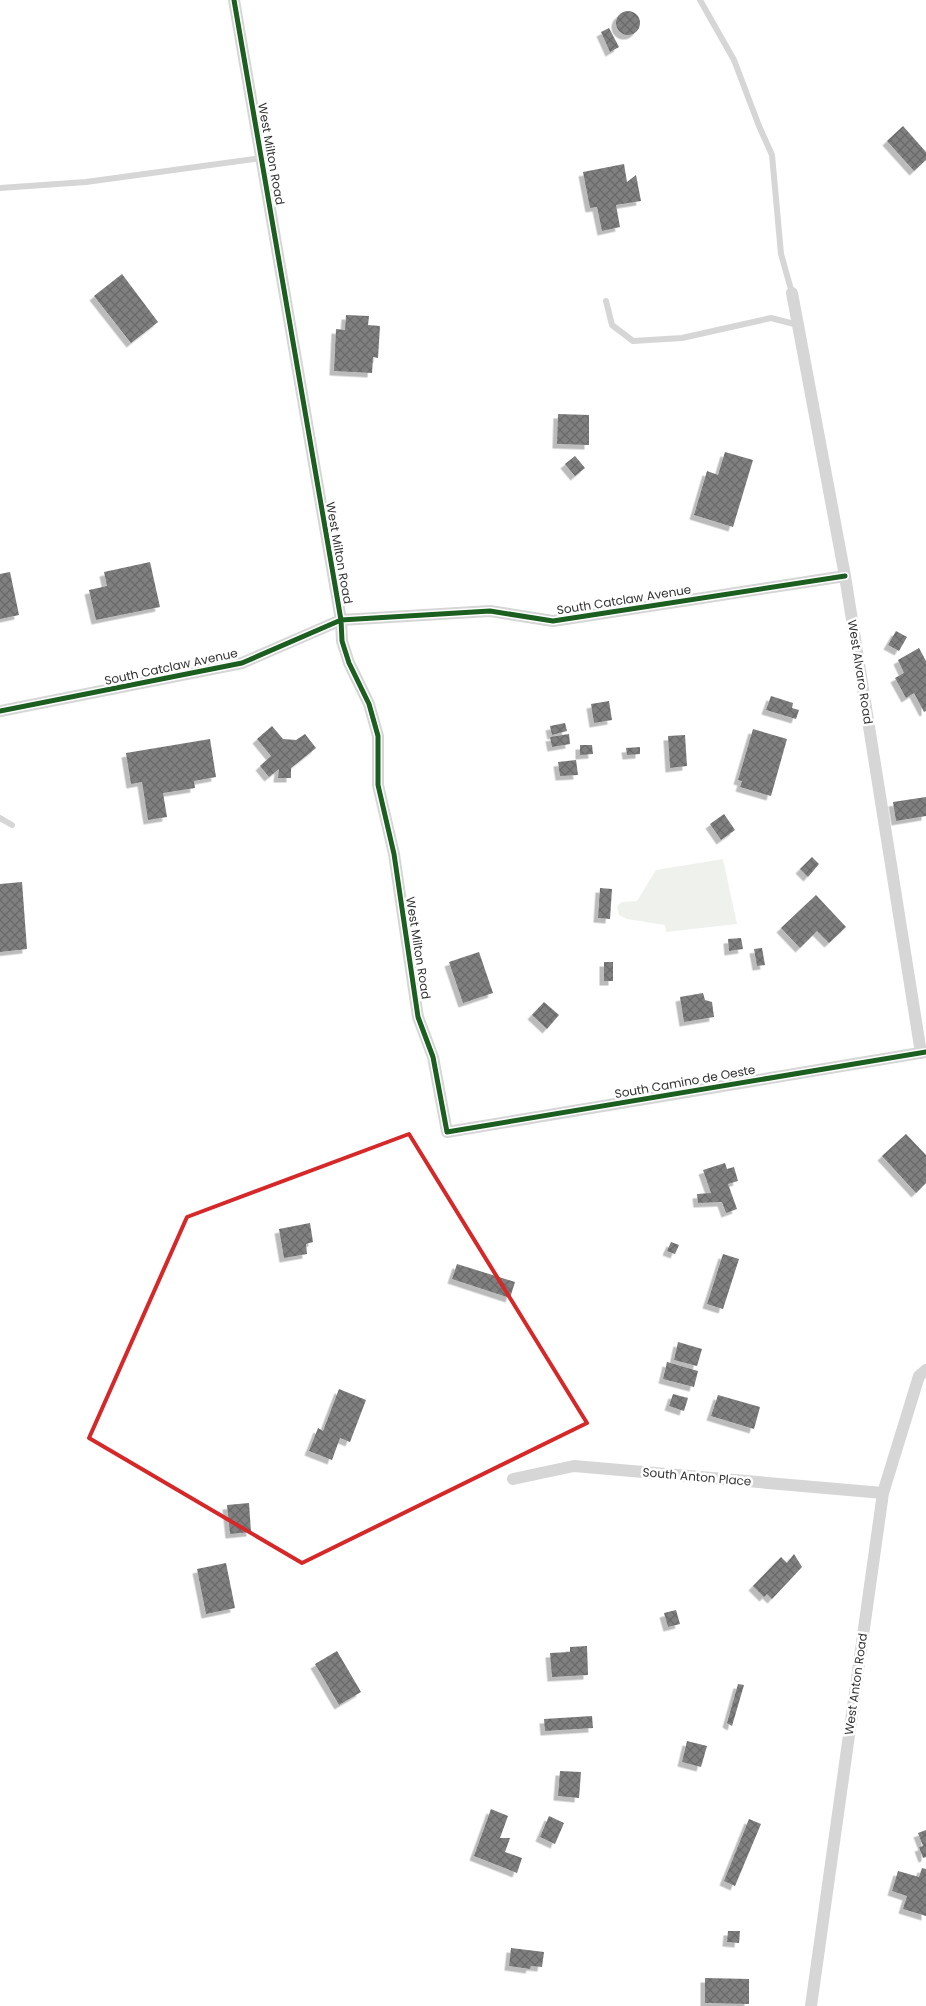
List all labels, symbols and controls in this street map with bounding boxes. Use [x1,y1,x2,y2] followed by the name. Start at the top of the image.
[254,102,289,206] street label: West Milton Road
[322,501,357,605] street label: West Milton Road
[555,580,692,619] street label: South Catclaw Avenue
[844,619,877,725] street label: West Alvaro Road
[103,644,239,689] street label: South Catclaw Avenue
[402,896,435,1000] street label: West Milton Road
[613,1061,757,1102] street label: South Camino de Oeste
[642,1463,752,1490] street label: South Anton Place
[840,1632,871,1736] street label: West Anton Road

